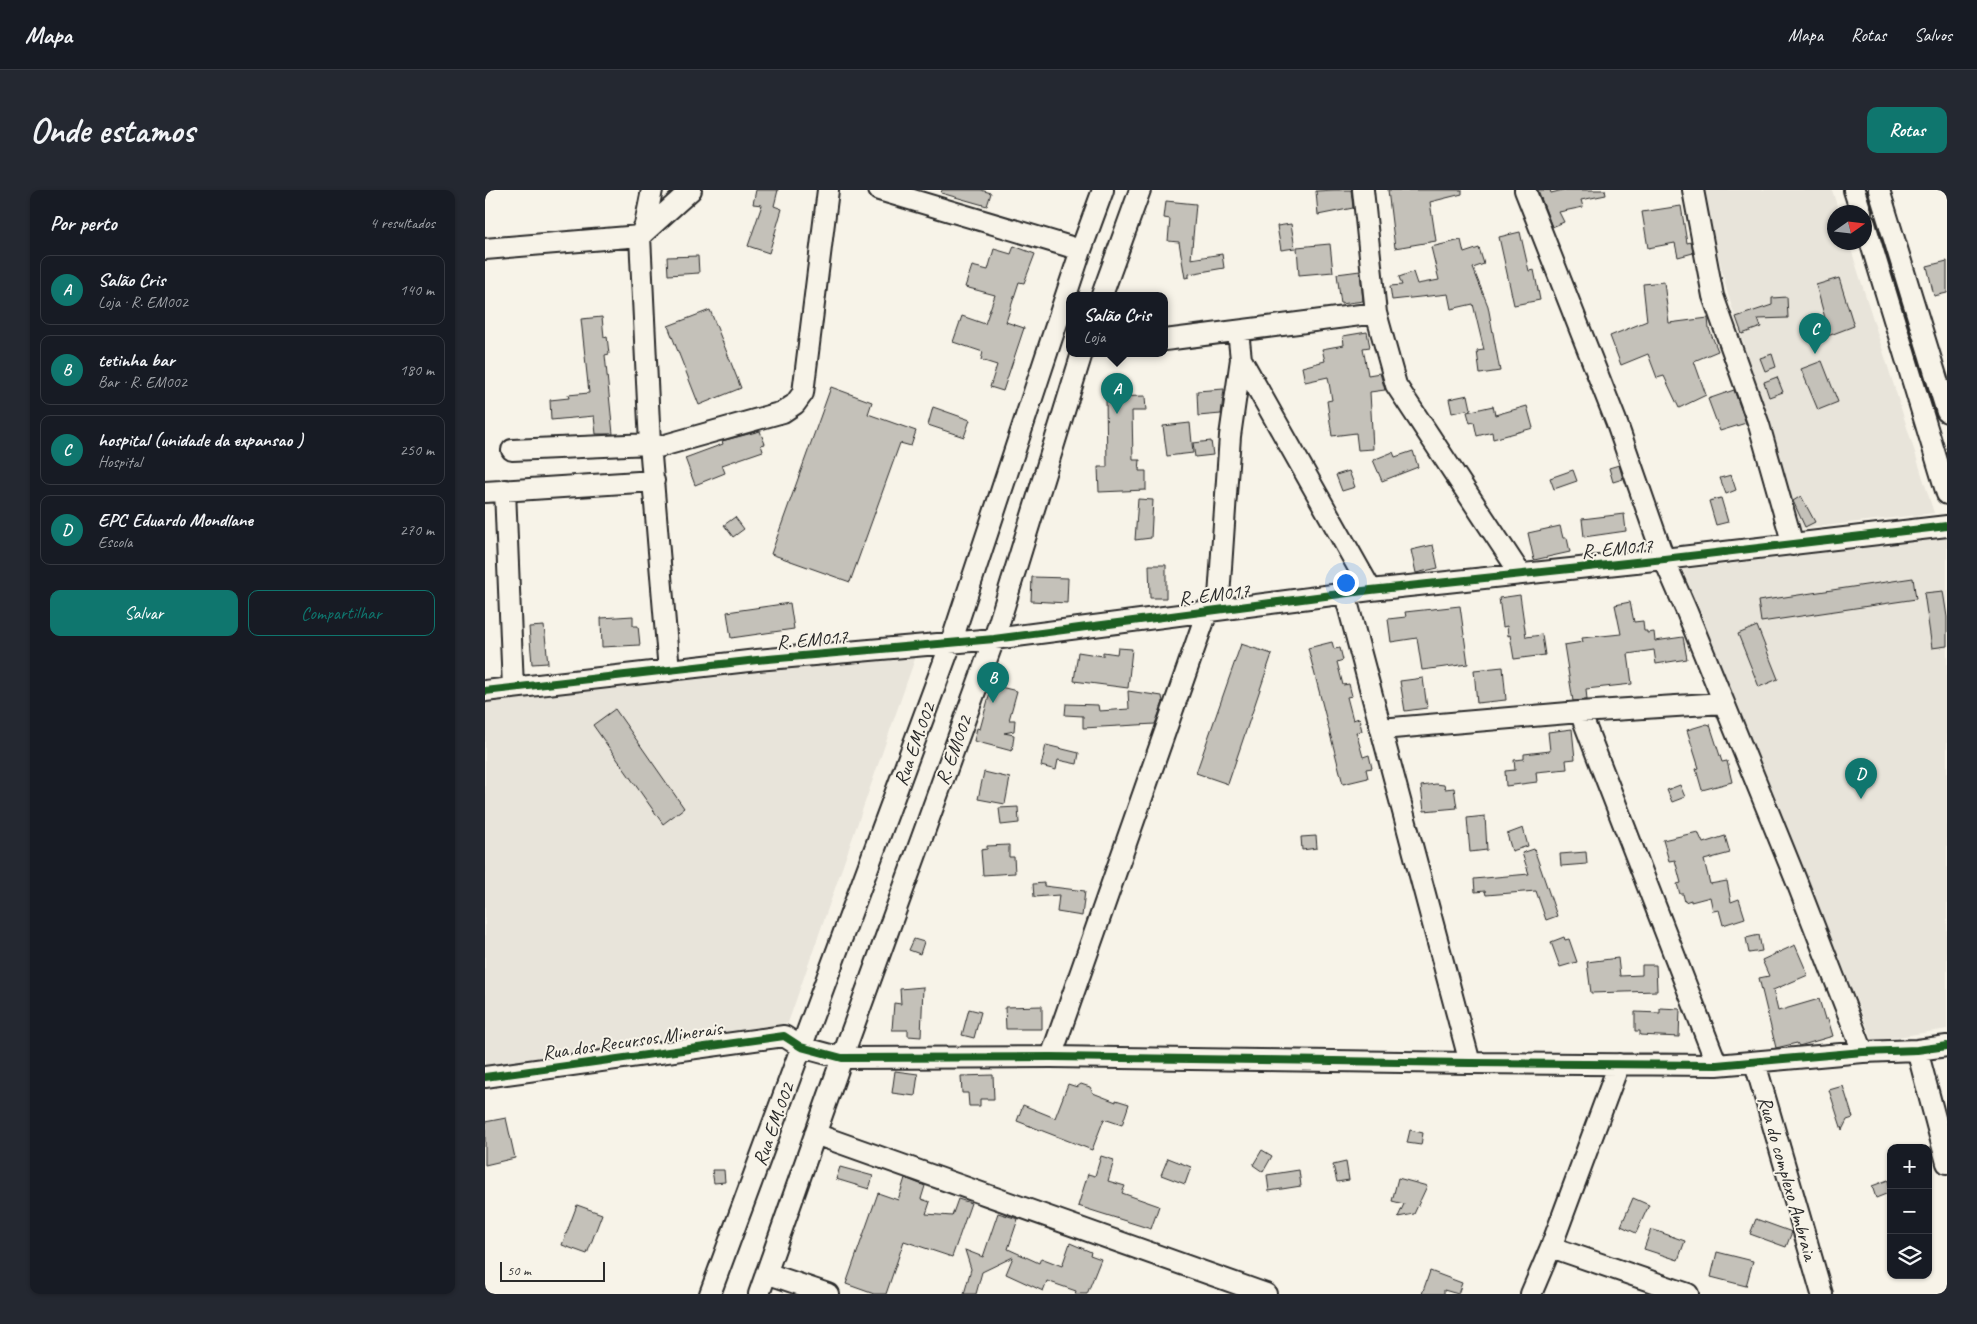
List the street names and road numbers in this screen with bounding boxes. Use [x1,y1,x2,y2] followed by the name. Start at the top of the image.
[1580,533,1655,564] street label: R. EM017
[1177,578,1252,611] street label: R. EM017
[775,624,850,655] street label: R. EM017
[888,697,942,789] street label: Rua EM.002
[929,710,978,788] street label: R. EM002
[541,1015,726,1065] street label: Rua dos Recursos Minerais
[747,1077,801,1169] street label: Rua EM.002
[1752,1093,1823,1265] street label: Rua do complexo Ambraia

